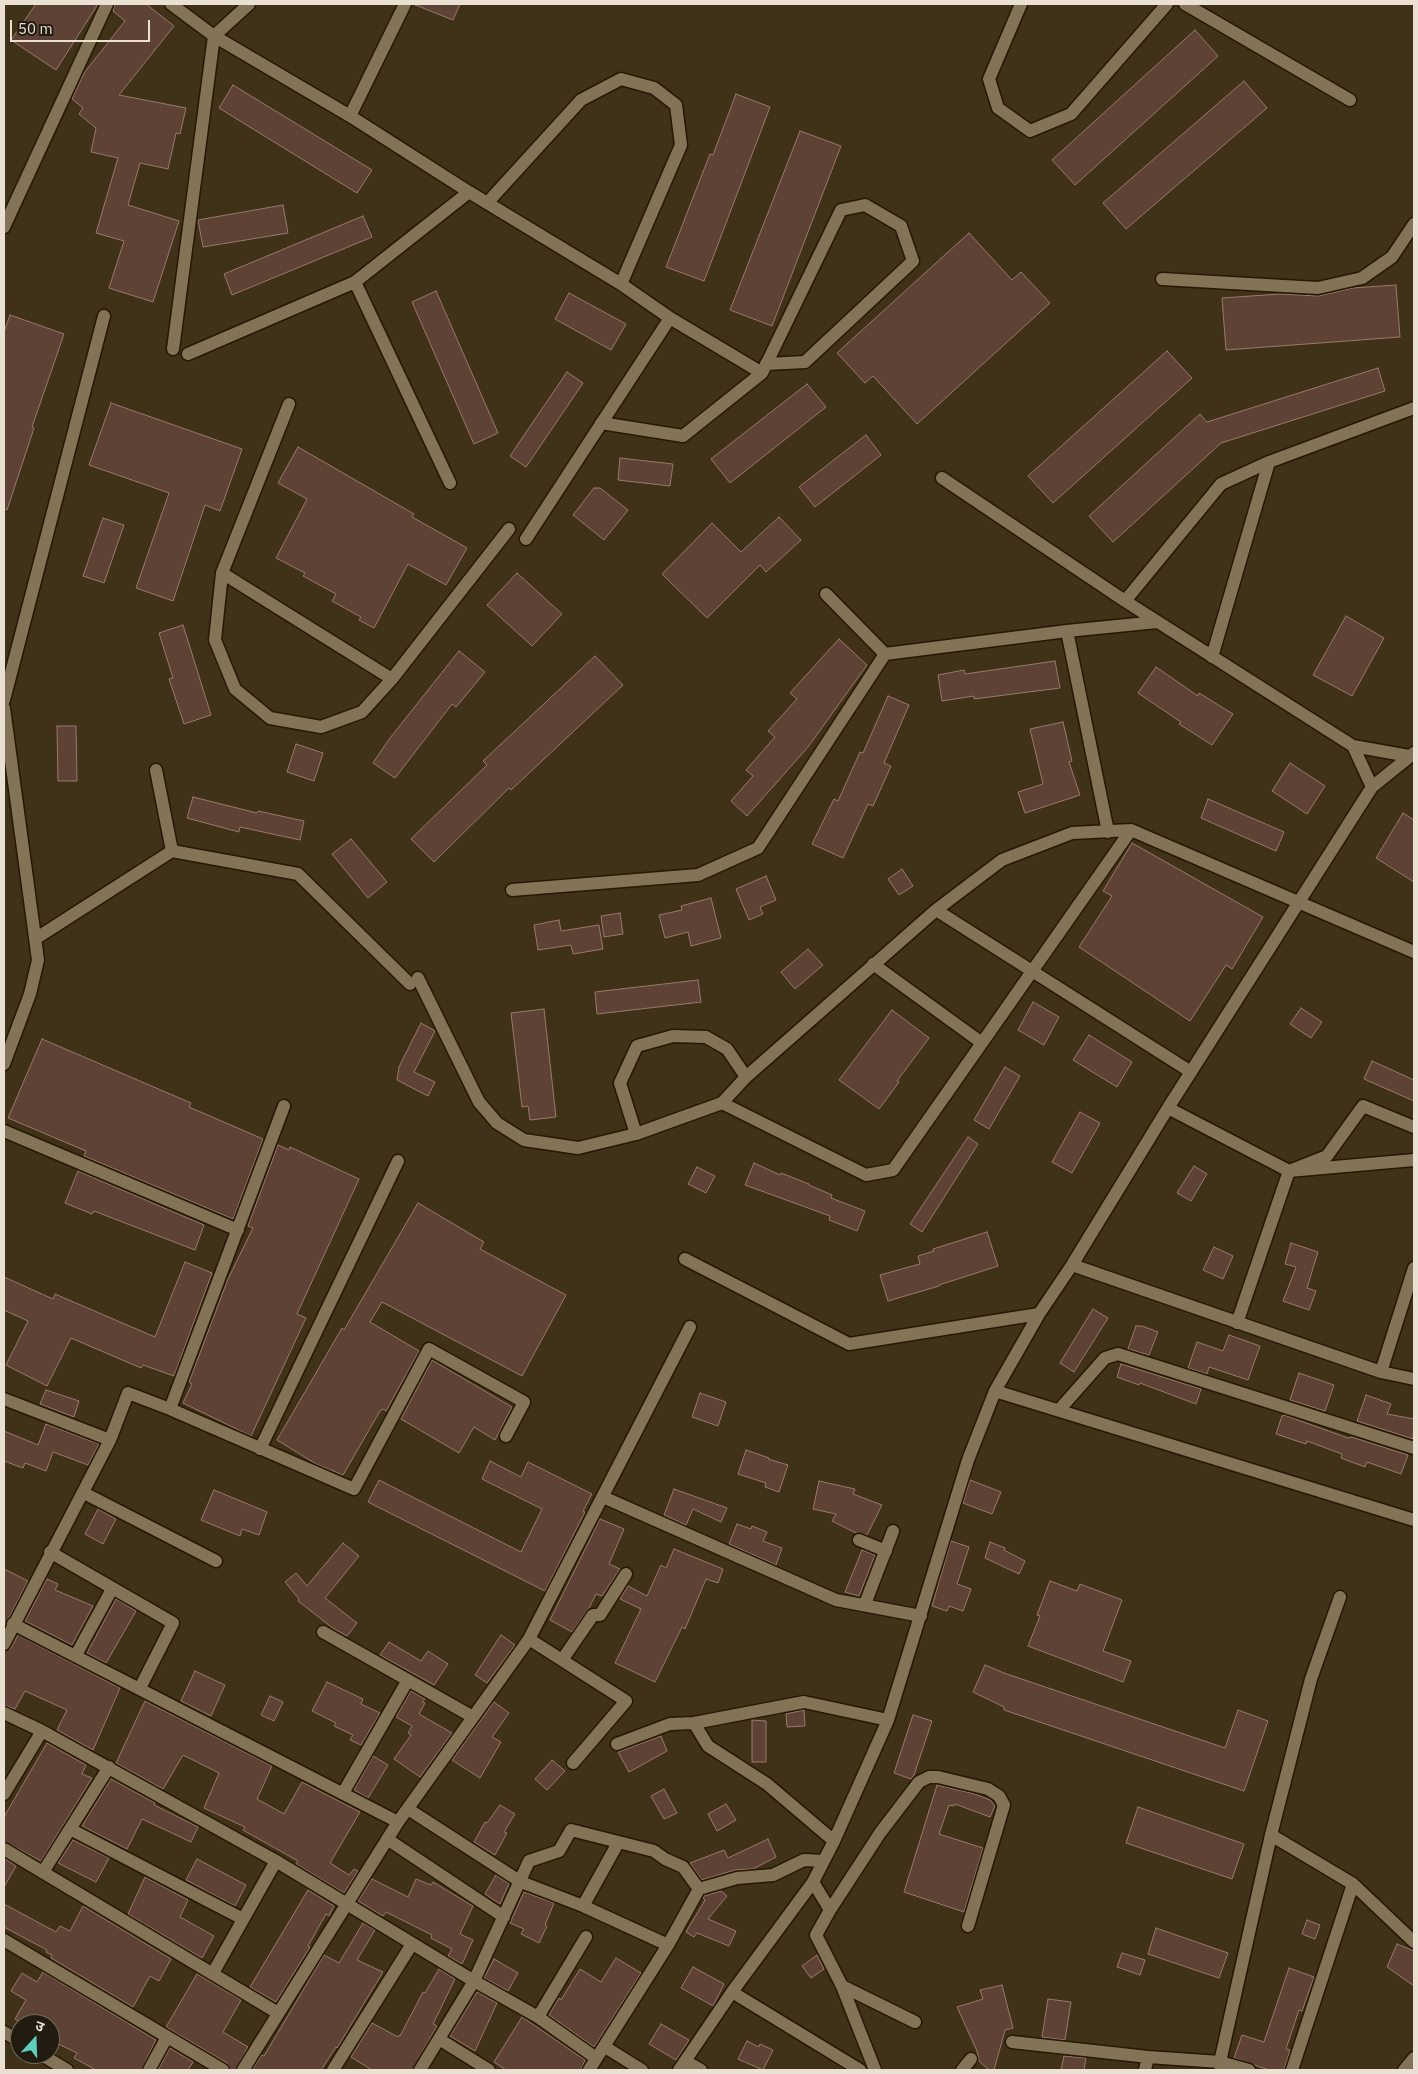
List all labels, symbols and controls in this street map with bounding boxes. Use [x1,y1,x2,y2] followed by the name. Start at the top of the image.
[12,10,152,42] scale bar
[18,19,53,38] text: 50 m
[10,2014,60,2064] north arrow
[33,2016,47,2036] text: उ

